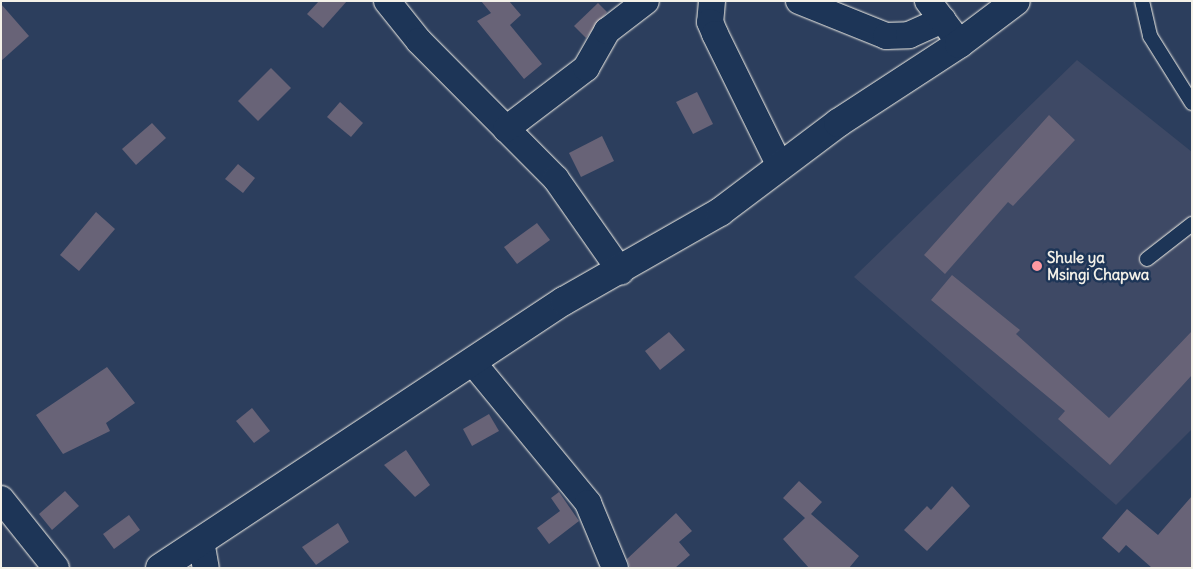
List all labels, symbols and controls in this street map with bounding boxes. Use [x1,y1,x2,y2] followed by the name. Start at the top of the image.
[1047,248,1149,283] place label: Shule ya Msingi Chapwa
[1031,260,1043,272] marker: Shule ya Msingi Chapwa

